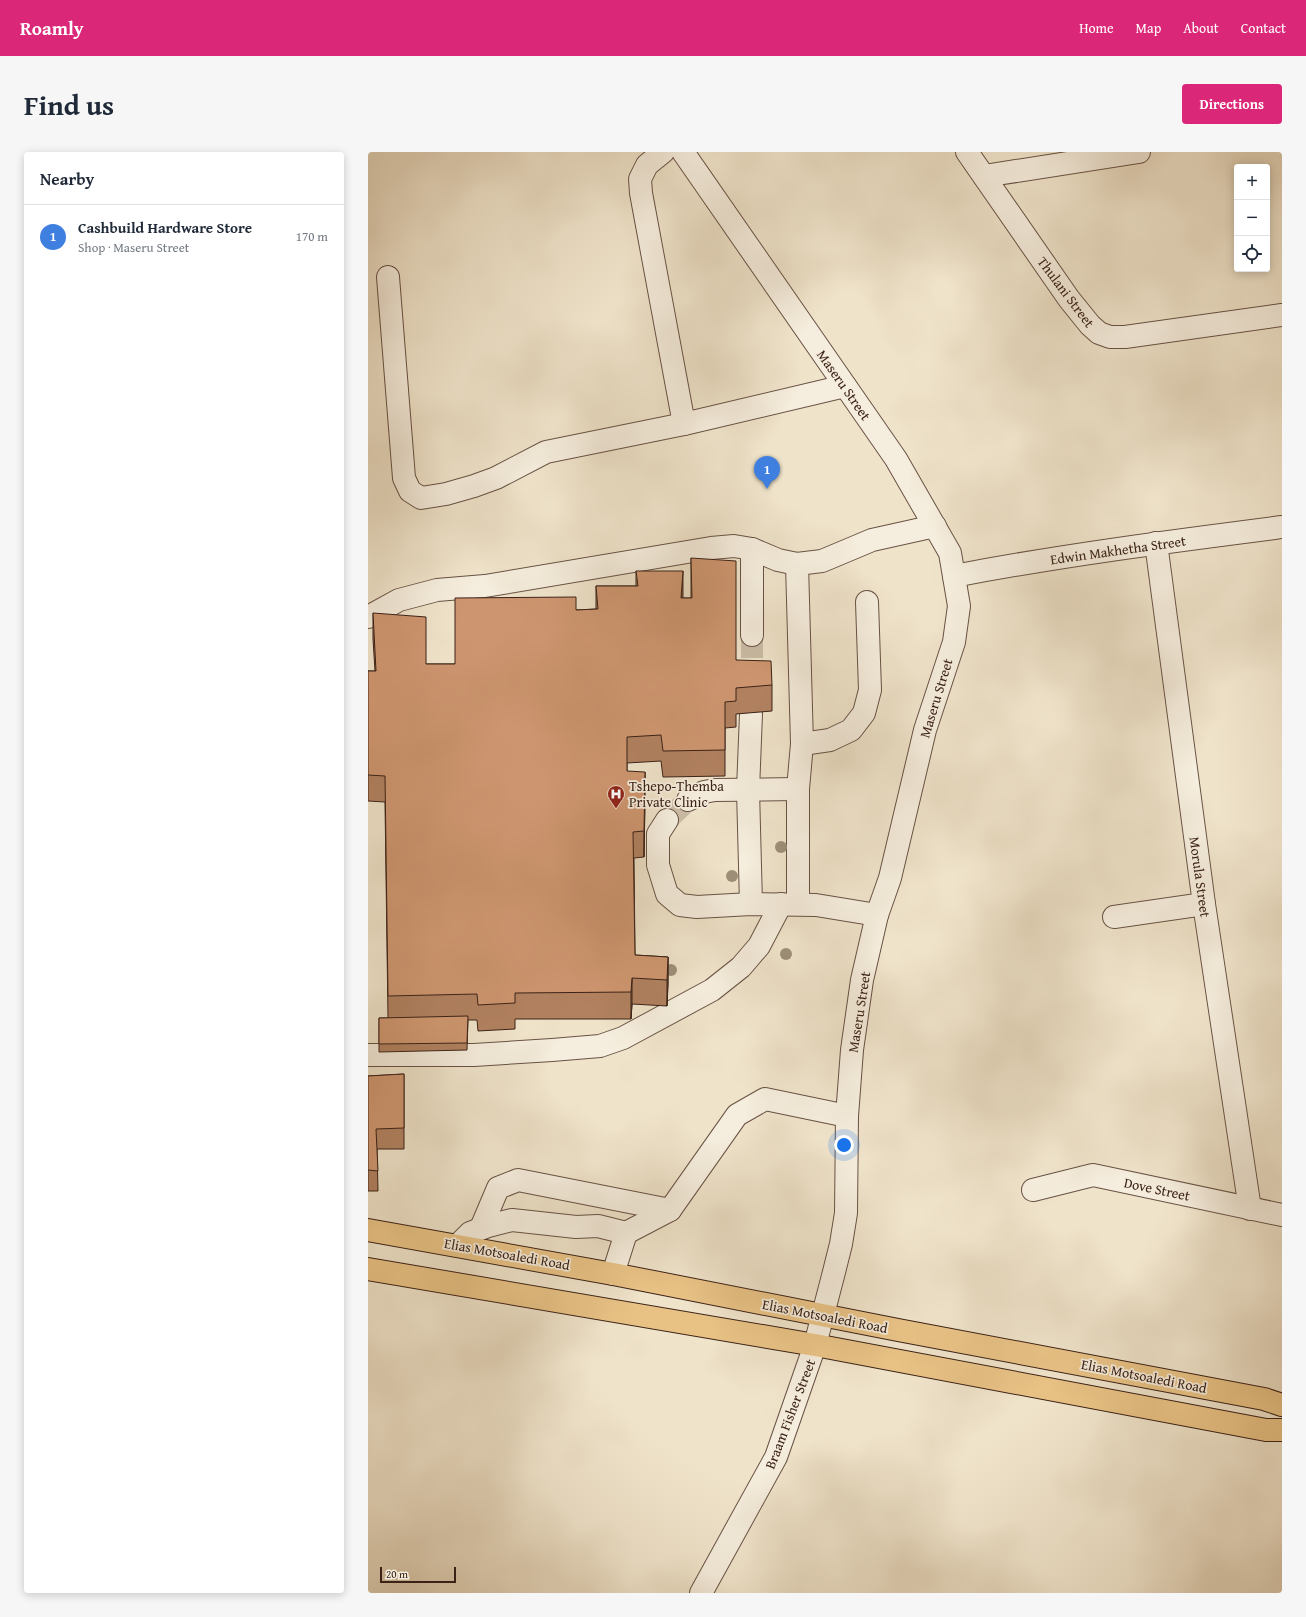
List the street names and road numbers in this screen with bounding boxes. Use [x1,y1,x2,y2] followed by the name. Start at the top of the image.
[1033,252,1099,332] street label: Thulani Street
[812,346,876,424] street label: Maseru Street
[1049,531,1187,569] street label: Edwin Makhetha Street
[914,656,958,740] street label: Maseru Street
[1184,835,1216,919] street label: Morula Street
[843,970,875,1054] street label: Maseru Street
[1122,1172,1192,1206] street label: Dove Street
[443,1233,572,1275] street label: Elias Motsoaledi Road
[761,1294,890,1338] street label: Elias Motsoaledi Road
[1080,1354,1209,1398] street label: Elias Motsoaledi Road
[760,1356,820,1472] street label: Braam Fisher Street

